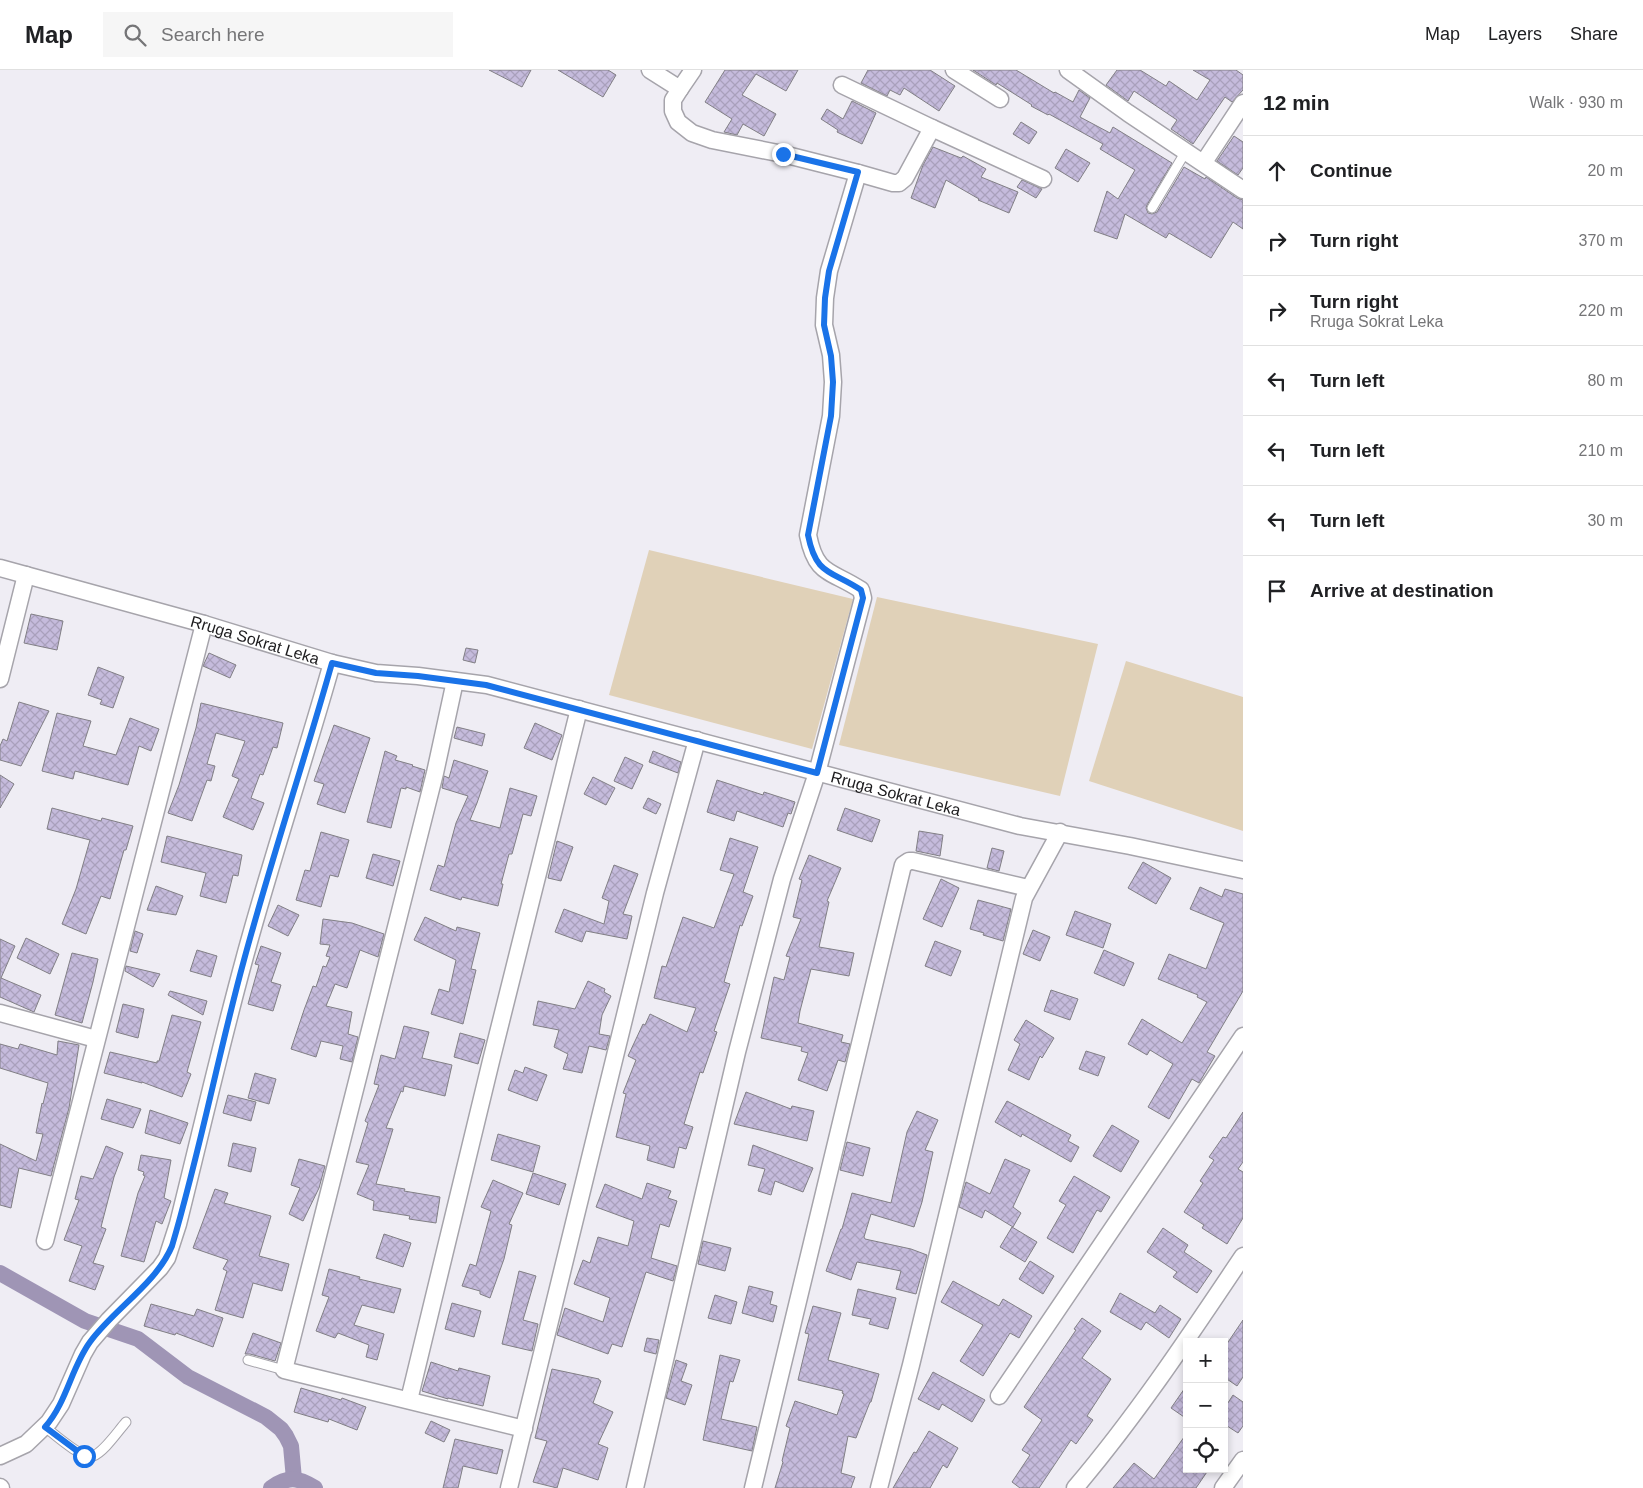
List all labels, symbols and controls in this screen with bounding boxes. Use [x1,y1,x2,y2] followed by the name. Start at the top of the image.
[103,12,453,57] search box
[25,21,73,48] text: Map
[121,21,149,49] icon: search
[161,24,265,45] text: Search here
[1425,24,1460,44] text: Map
[1488,24,1542,44] text: Layers
[1570,24,1618,44] text: Share
[1263,91,1330,114] text: 12 min
[1529,94,1623,111] text: Walk · 930 m
[772,143,795,166] route end
[1263,157,1291,185] icon: ahead
[1310,160,1392,181] text: Continue
[1587,162,1623,179] text: 20 m
[1263,227,1291,255] icon: right
[1310,230,1398,251] text: Turn right
[1579,232,1623,249] text: 370 m
[1310,291,1398,312] text: Turn right
[1263,297,1291,325] icon: right
[1579,302,1623,319] text: 220 m
[1310,313,1443,330] text: Rruga Sokrat Leka
[1263,367,1291,395] icon: left
[1310,370,1385,391] text: Turn left
[1587,372,1623,389] text: 80 m
[1263,437,1291,465] icon: left
[1310,440,1385,461] text: Turn left
[1579,442,1623,459] text: 210 m
[1263,507,1291,535] icon: left
[1310,510,1385,531] text: Turn left
[1587,512,1623,529] text: 30 m
[1263,577,1291,605] icon: arrive
[1310,580,1494,601] text: Arrive at destination
[189,612,322,667] street label: Rruga Sokrat Leka
[829,768,963,818] street label: Rruga Sokrat Leka
[1183,1338,1228,1473] map controls
[1183,1338,1228,1383] button: +
[1183,1383,1228,1428] button: −
[1183,1428,1228,1473] button: locate
[73,1445,96,1468] route start

